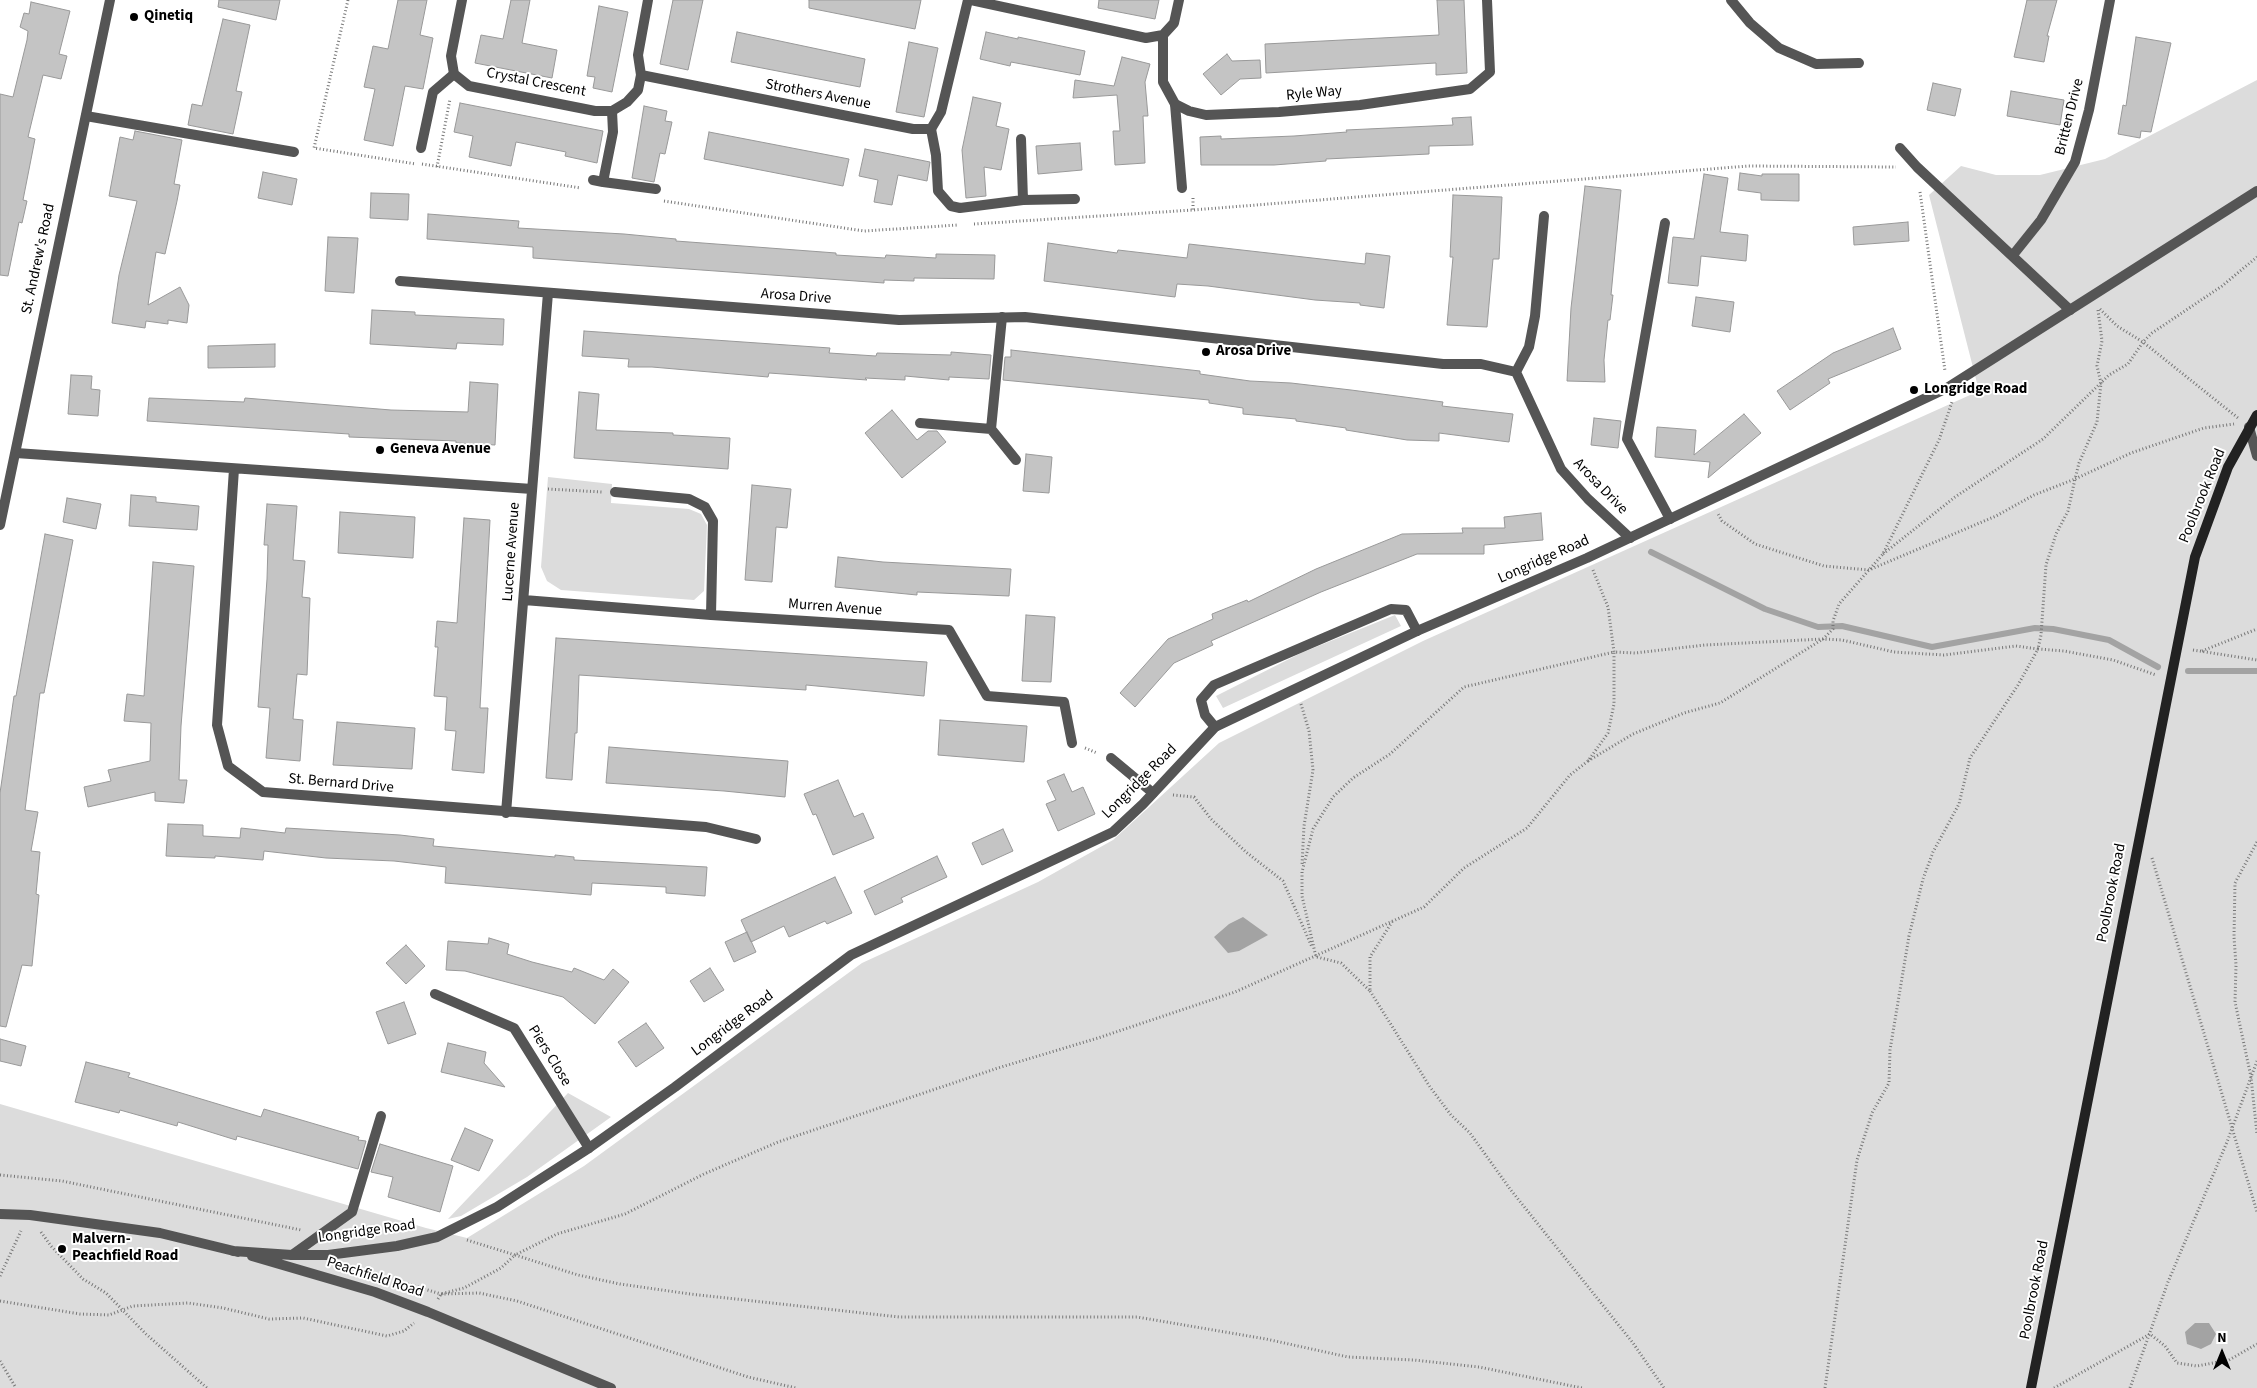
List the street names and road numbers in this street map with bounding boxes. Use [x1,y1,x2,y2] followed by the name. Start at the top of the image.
[485,65,587,101] street label: Crystal Crescent
[764,76,872,114] street label: Strothers Avenue
[2052,77,2088,157] street label: Britten Drive
[1285,83,1343,105] street label: Ryle Way
[19,202,59,316] street label: St. Andrew's Road
[760,286,832,308] street label: Arosa Drive
[2176,446,2230,546] street label: Poolbrook Road
[1569,455,1631,519] street label: Arosa Drive
[500,502,524,602] street label: Lucerne Avenue
[1495,532,1593,588] street label: Longridge Road
[787,596,883,620] street label: Murren Avenue
[1099,741,1181,823] street label: Longridge Road
[288,770,394,798] street label: St. Bernard Drive
[2094,842,2130,944] street label: Poolbrook Road
[688,987,778,1061] street label: Longridge Road
[523,1022,575,1090] street label: Piers Close
[317,1216,417,1248] street label: Longridge Road
[2017,1239,2053,1341] street label: Poolbrook Road
[324,1254,426,1302] street label: Peachfield Road

